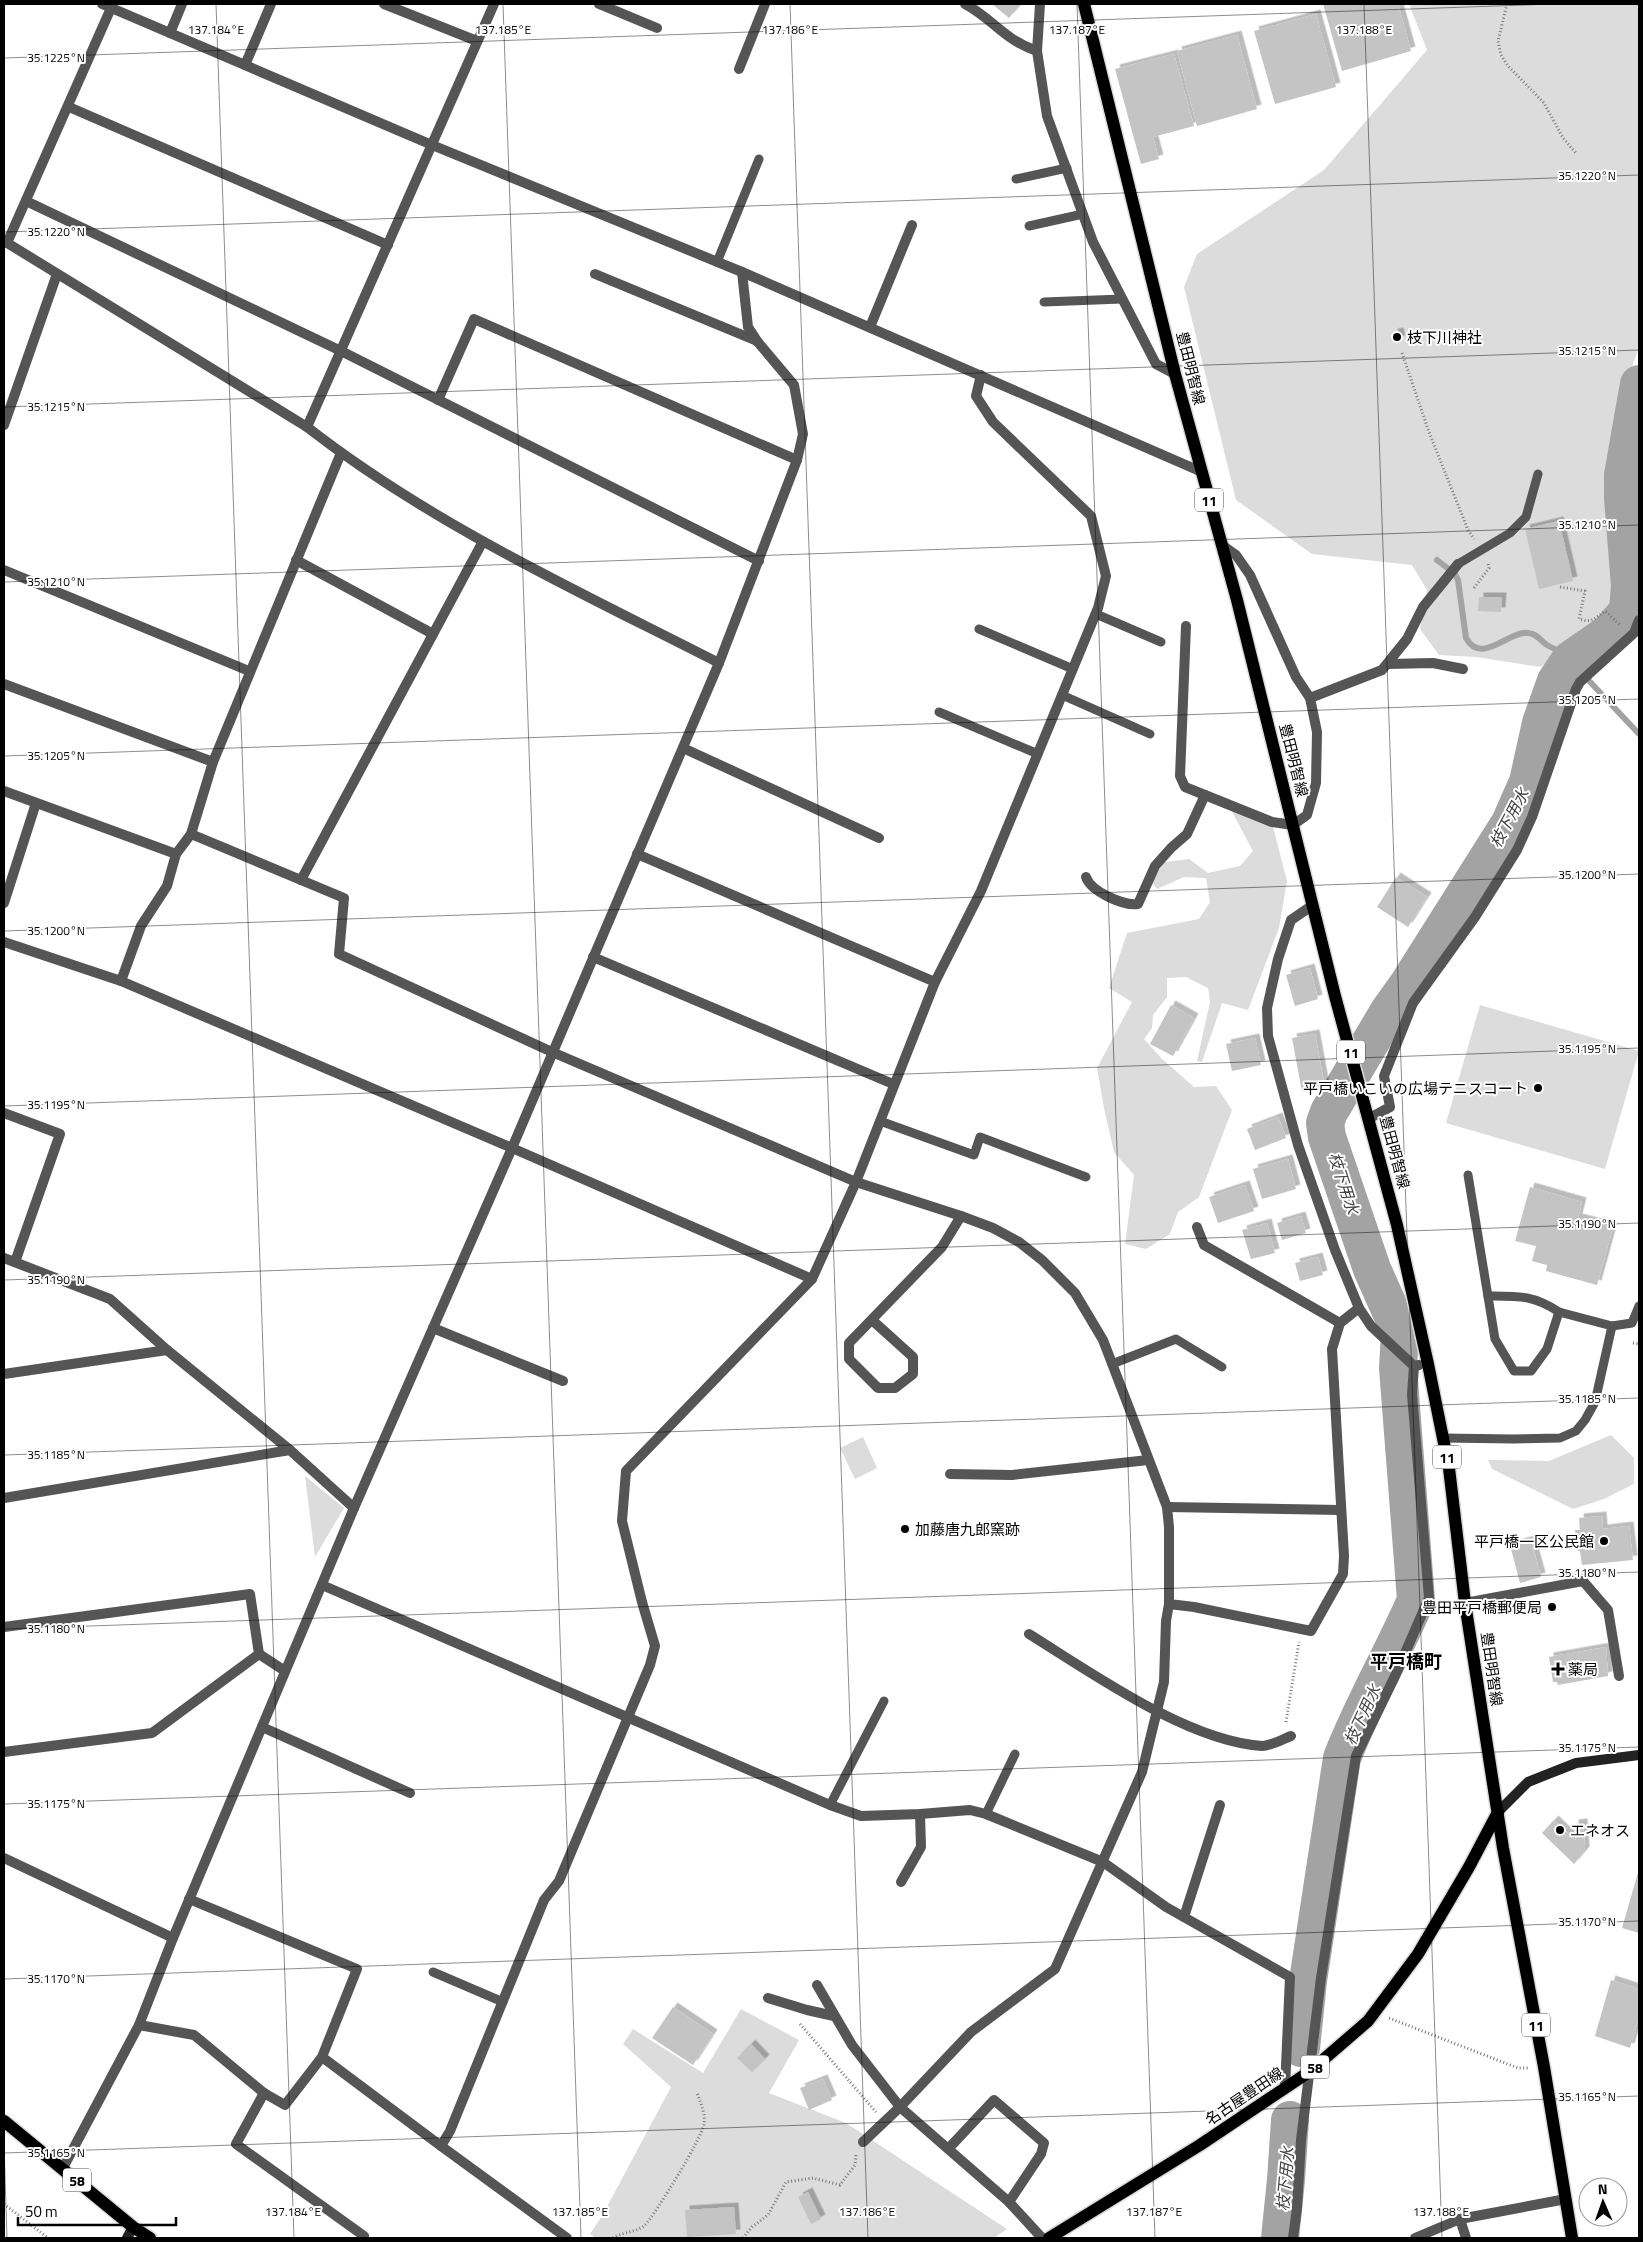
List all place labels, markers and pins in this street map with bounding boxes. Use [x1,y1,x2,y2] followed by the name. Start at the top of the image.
[1407,326,1482,349] place label: 枝下川神社
[1391,331,1403,343] marker: 枝下川神社
[1303,1077,1528,1100] place label: 平戸橋いこいの広場テニスコート
[1532,1082,1544,1094] marker: 平戸橋いこいの広場テニスコート
[915,1518,1020,1541] place label: 加藤唐九郎窯跡
[899,1523,911,1535] marker: 加藤唐九郎窯跡
[1474,1530,1594,1553] place label: 平戸橋一区公民館
[1598,1535,1610,1547] marker: 平戸橋一区公民館
[1422,1596,1542,1619] place label: 豊田平戸橋郵便局
[1546,1601,1558,1613] marker: 豊田平戸橋郵便局
[1568,1658,1598,1681] place label: 薬局
[1552,1663,1564,1675] marker: 薬局
[1570,1819,1630,1842] place label: エネオス
[1554,1824,1566,1836] marker: エネオス

